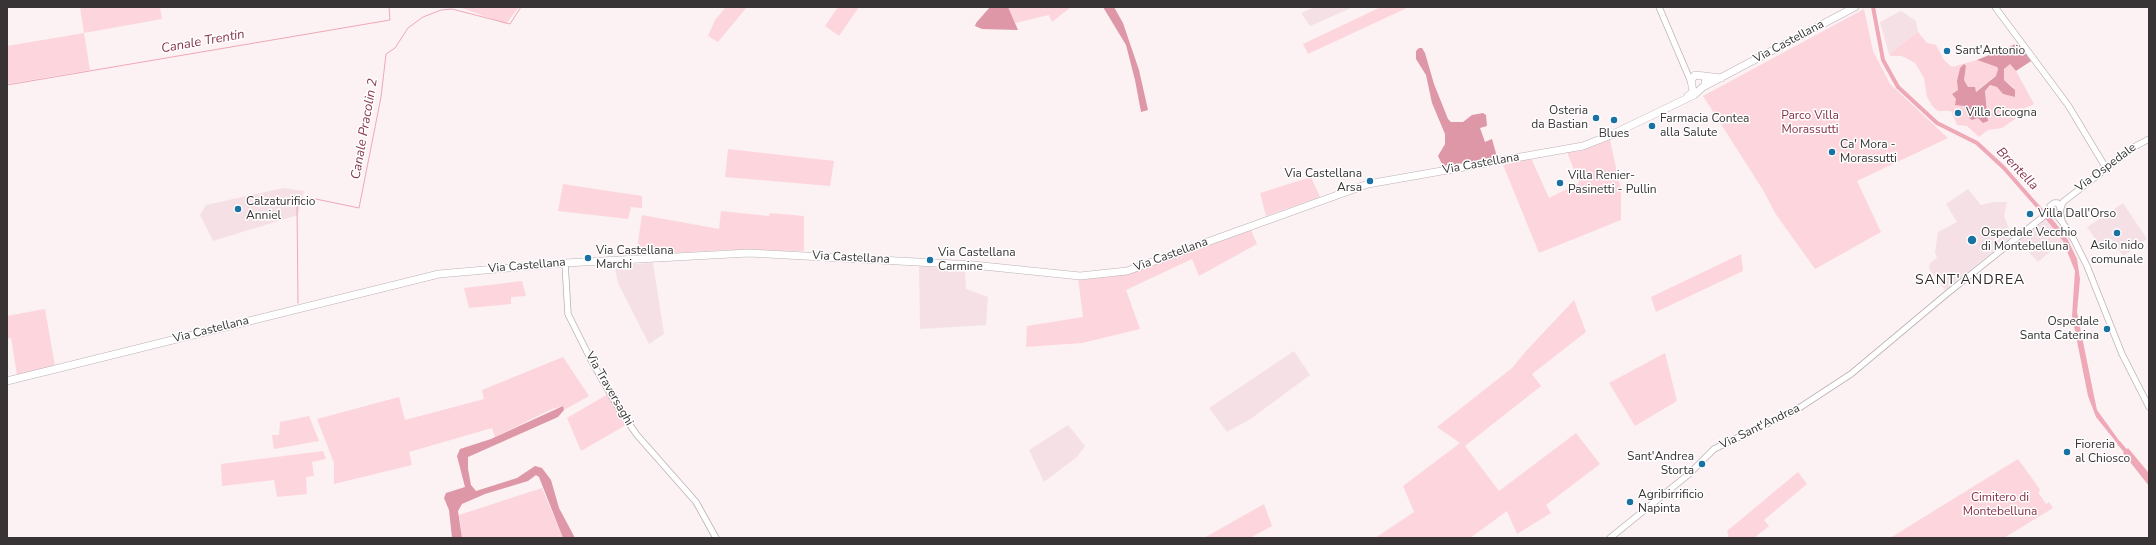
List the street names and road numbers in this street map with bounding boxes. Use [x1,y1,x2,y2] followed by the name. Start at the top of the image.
[1751,17,1827,67] street label: Via Castellana
[2073,141,2139,195] street label: Via Ospedale
[1442,150,1520,178] street label: Via Castellana
[1132,235,1210,275] street label: Via Castellana
[812,249,890,267] street label: Via Castellana
[488,255,566,277] street label: Via Castellana
[172,314,250,346] street label: Via Castellana
[582,350,636,428] street label: Via Traversaghi
[1718,401,1802,453] street label: Via Sant'Andrea

